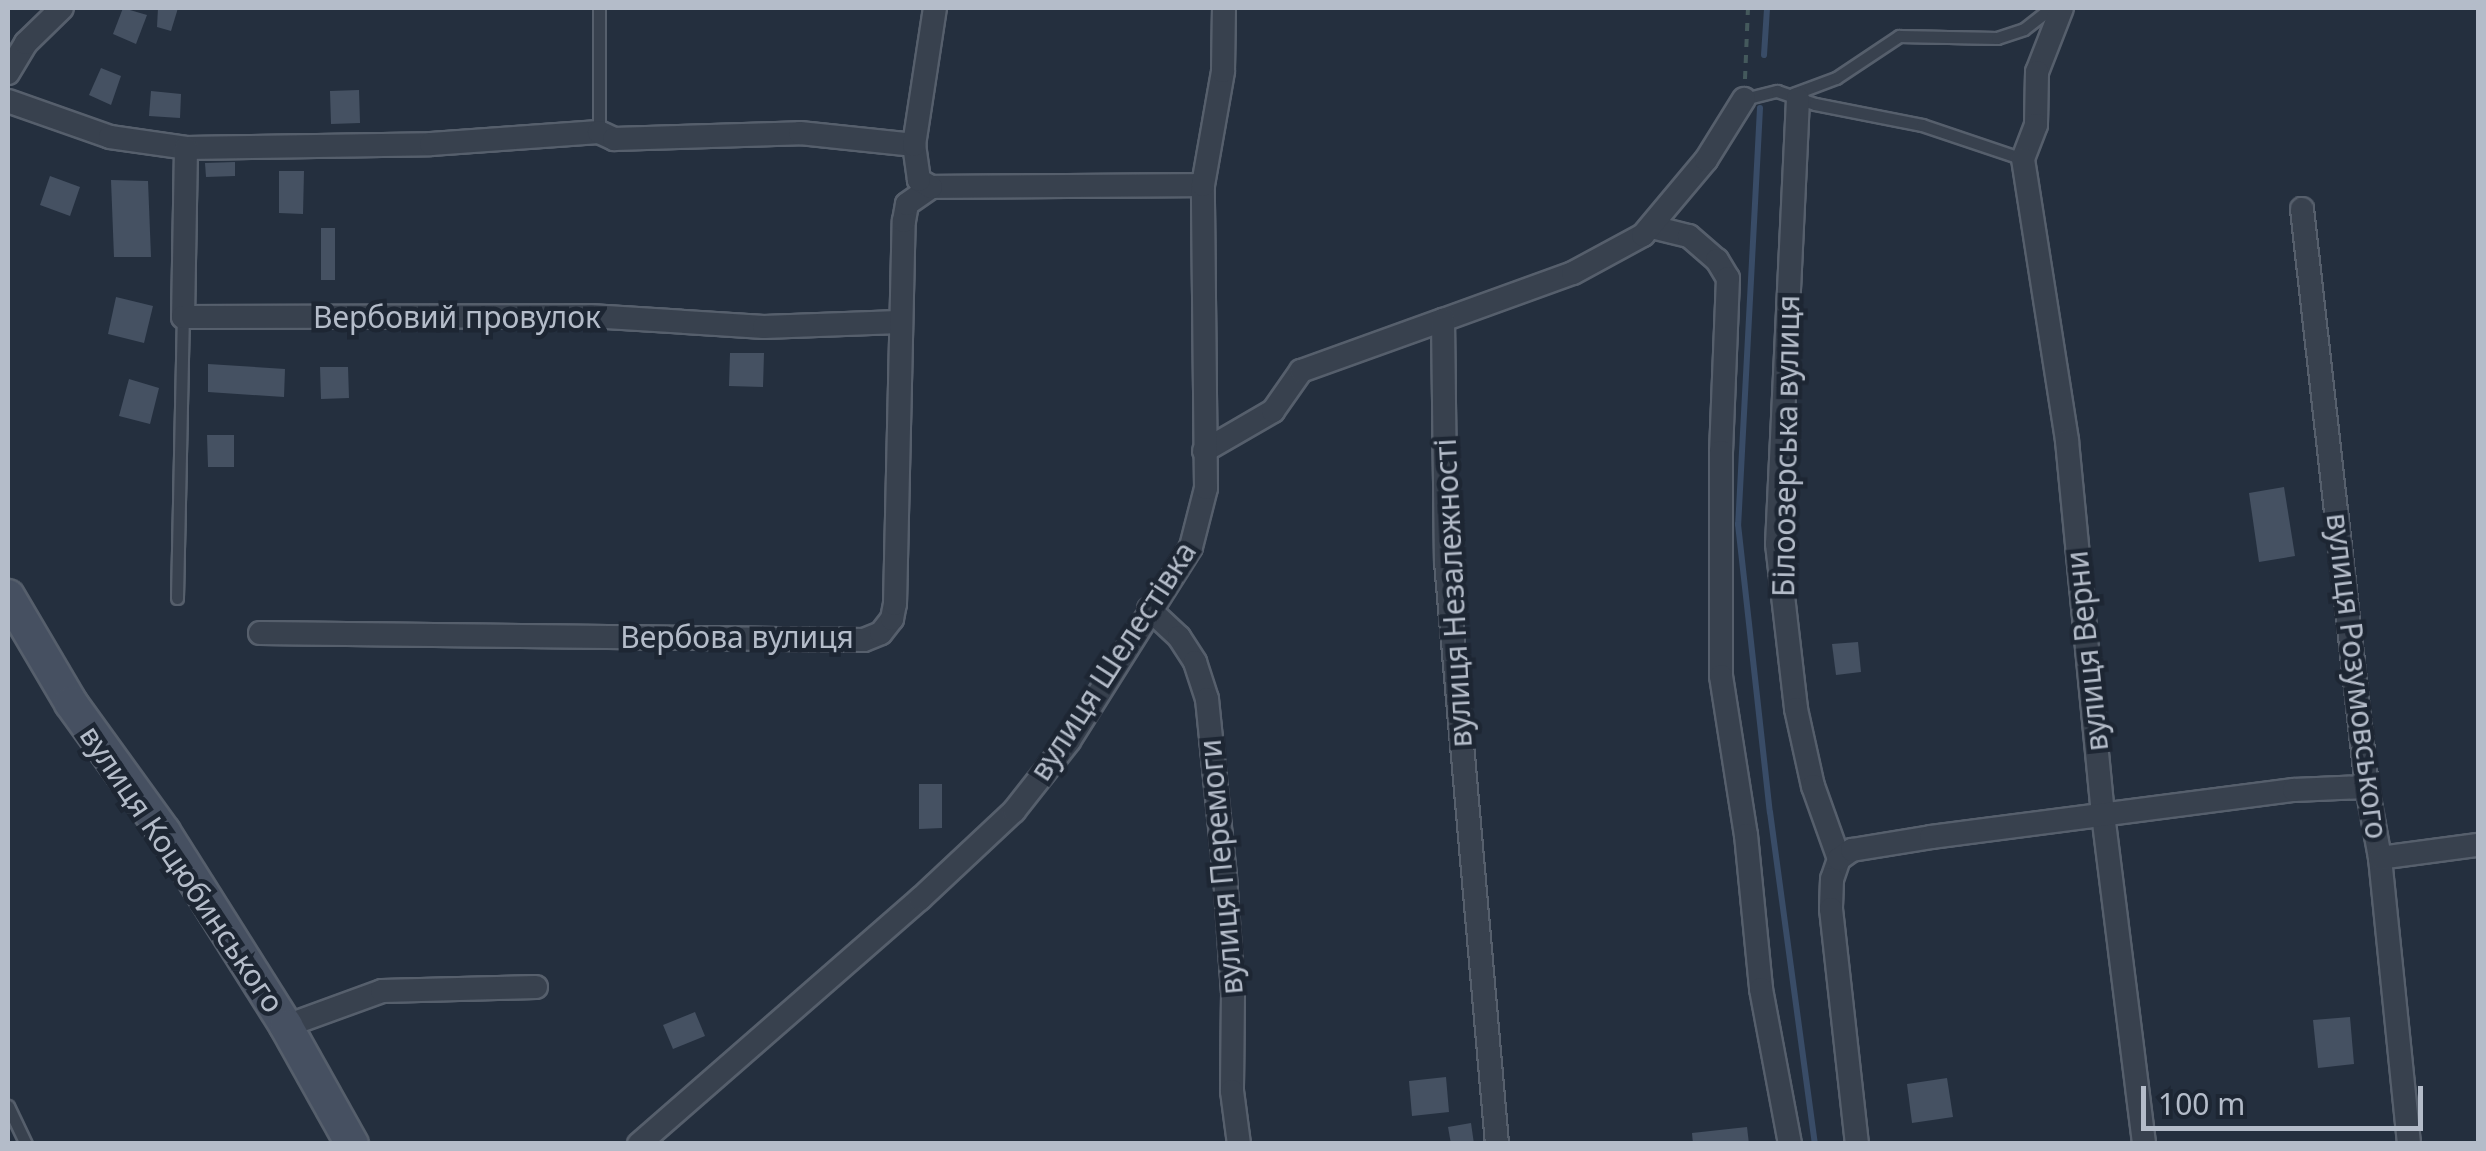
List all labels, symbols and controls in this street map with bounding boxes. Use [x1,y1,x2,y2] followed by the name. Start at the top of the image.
[1765,295,1807,597] street label: Білоозерська вулиця
[313,299,601,335] street label: Вербовий провулок
[1427,438,1479,748] street label: вулиця Незалежності
[2319,511,2395,841] street label: вулиця Розумовського
[1022,535,1204,787] street label: вулиця Шелестівка
[2059,549,2115,753] street label: вулиця Верни
[620,619,854,655] street label: Вербова вулиця
[72,719,292,1019] street label: вулиця Коцюбинського
[1192,738,1250,996] street label: вулиця Перемоги
[2146,1066,2428,1128] scale bar
[2158,1083,2245,1124] text: 100 m

